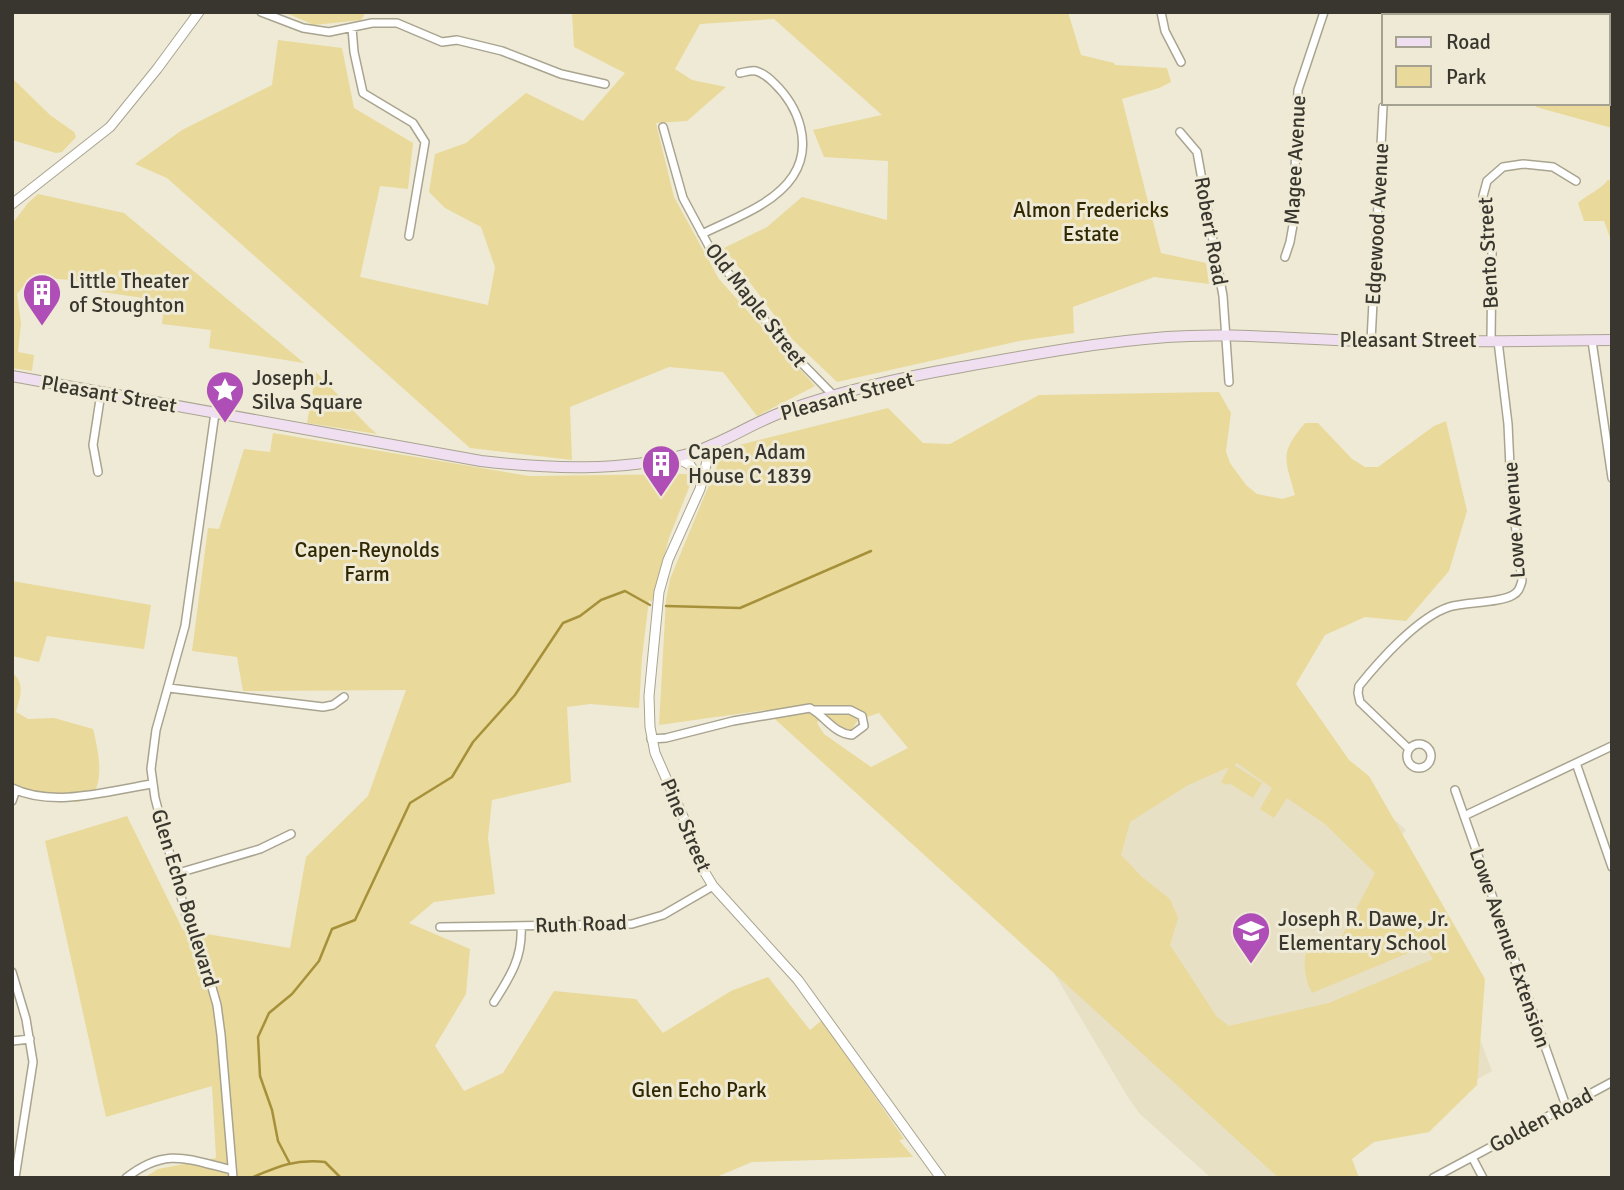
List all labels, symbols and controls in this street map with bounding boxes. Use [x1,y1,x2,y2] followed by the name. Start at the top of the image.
[1382,14,1610,105] legend
[1446,29,1491,55] text: Road
[1446,64,1487,90] text: Park
[1279,94,1311,226] street label: Magee Avenue
[1360,142,1394,306] street label: Edgewood Avenue
[1189,175,1233,287] street label: Robert Road
[1472,196,1504,310] street label: Bento Street
[1013,197,1169,247] park label: Almon Fredericks Estate
[700,238,812,372] street label: Old Maple Street
[69,268,189,318] place label: Little Theater of Stoughton
[21,272,63,327] building icon: Little Theater of Stoughton
[1339,327,1477,353] street label: Pleasant Street
[252,365,363,415] place label: Joseph J. Silva Square
[777,366,917,426] street label: Pleasant Street
[39,369,179,419] street label: Pleasant Street
[204,369,246,424] place icon: Joseph J. Silva Square
[688,439,812,489] place label: Capen, Adam House C 1839
[640,443,682,498] building icon: Capen, Adam House C 1839
[1497,461,1531,579] street label: Lowe Avenue
[295,537,439,587] park label: Capen-Reynolds Farm
[655,774,717,876] street label: Pine Street
[146,806,224,990] street label: Glen Echo Boulevard
[1464,845,1556,1051] street label: Lowe Avenue Extension
[1278,906,1449,956] place label: Joseph R. Dawe, Jr. Elementary School
[535,909,627,939] street label: Ruth Road
[1230,910,1272,965] school or university icon: Joseph R. Dawe, Jr. Elementary School
[632,1077,767,1103] park label: Glen Echo Park
[1485,1082,1597,1158] street label: Golden Road

